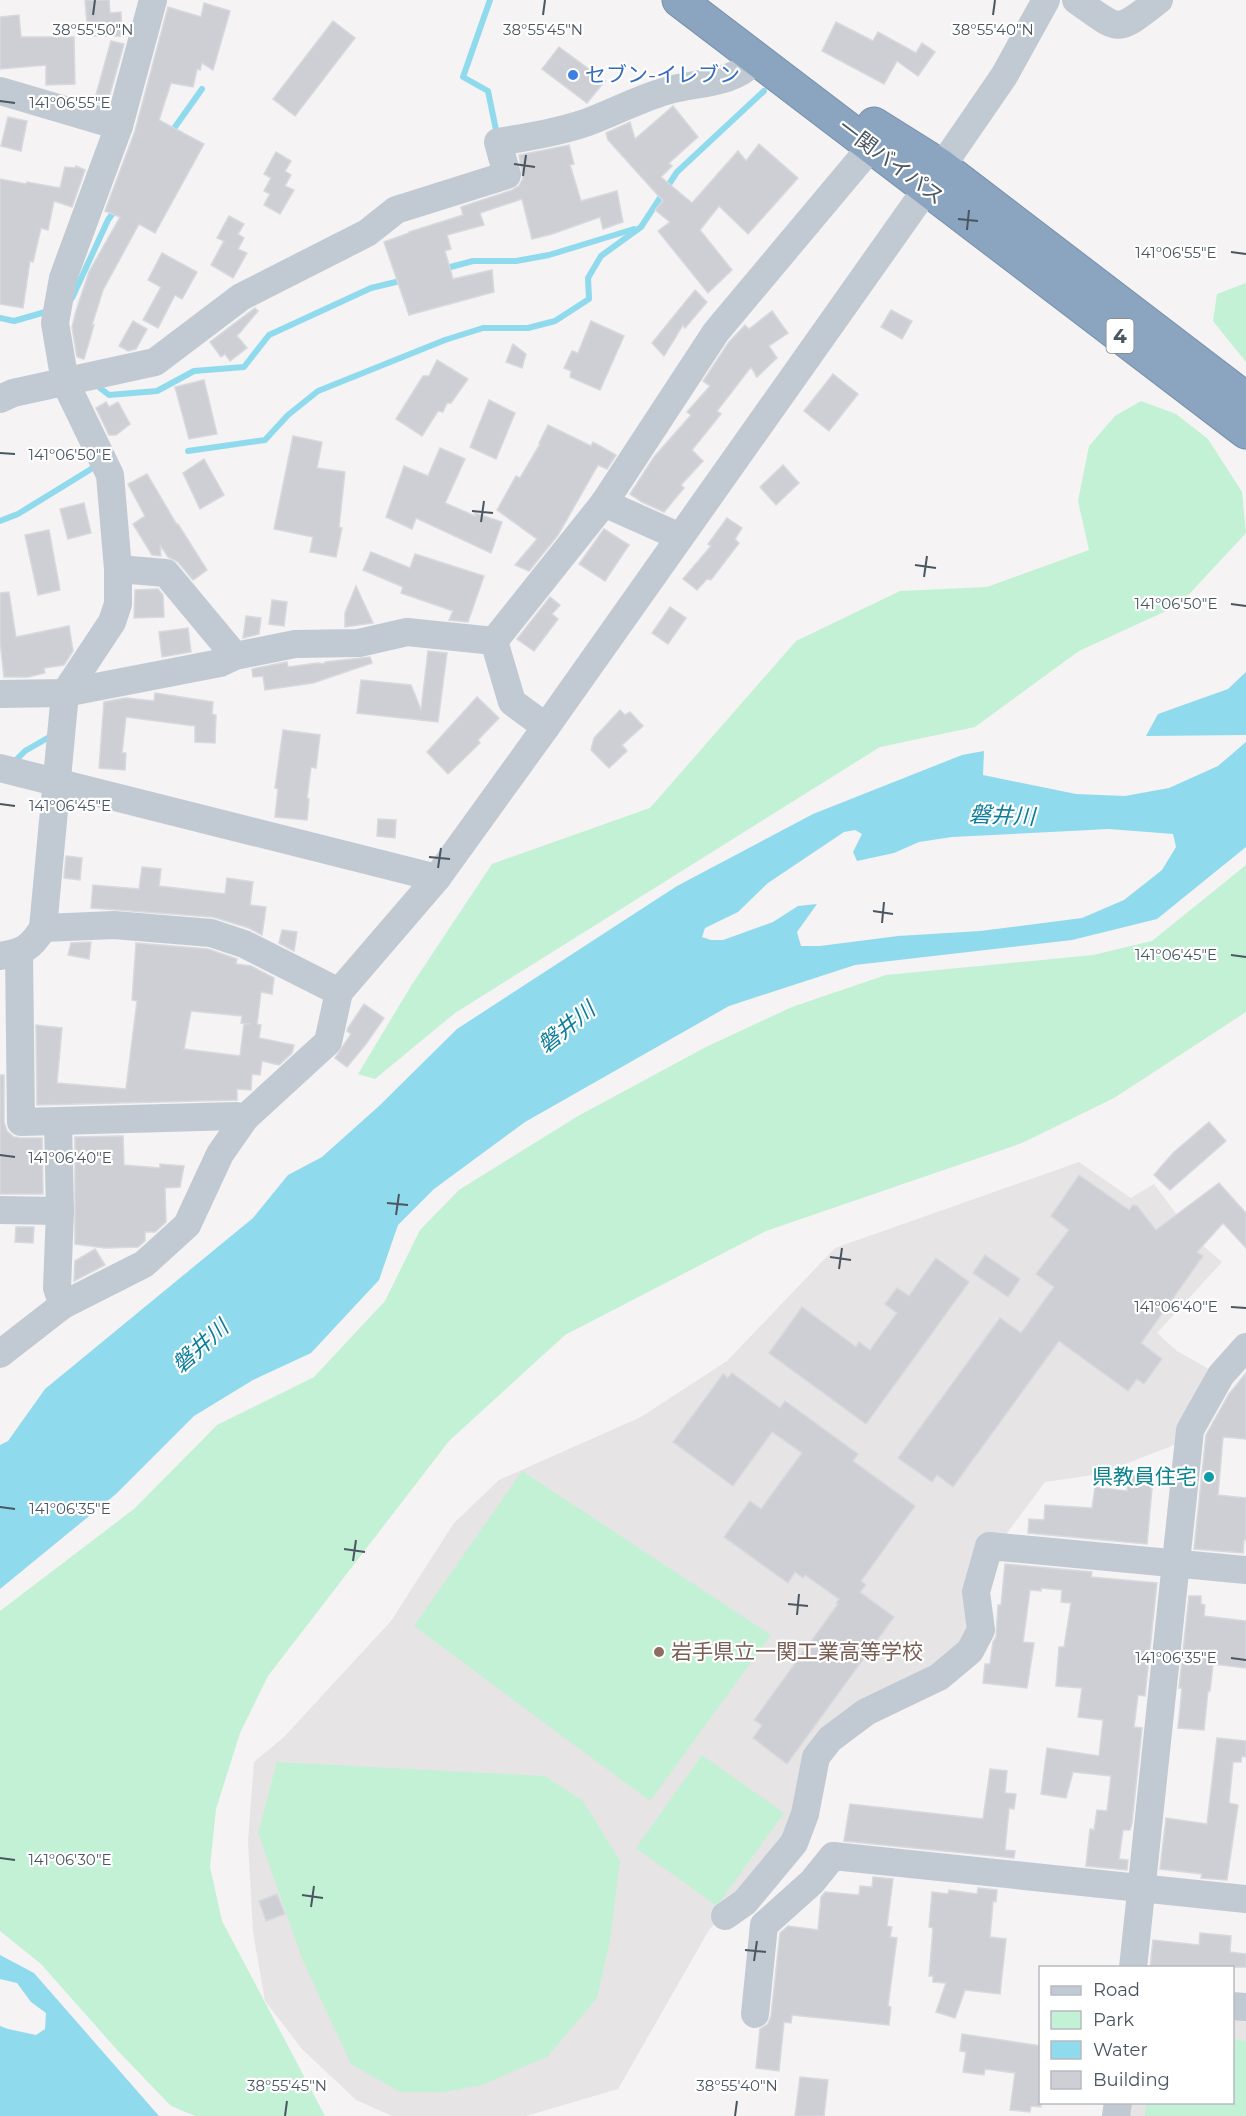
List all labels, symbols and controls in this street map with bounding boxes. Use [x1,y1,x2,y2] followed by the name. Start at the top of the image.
[53,20,133,39] text: 38°55'50"N
[503,20,583,39] text: 38°55'45"N
[952,20,1034,39] text: 38°55'40"N
[585,62,740,87] place label: セブン-イレブン
[566,68,580,82] marker: セブン-イレブン
[29,93,111,112] text: 141°06'55"E
[834,114,949,209] street label: 一関バイパス
[1135,243,1217,262] text: 141°06'55"E
[1106,319,1134,353] road number: 4
[29,445,111,464] text: 141°06'50"E
[1135,594,1217,613] text: 141°06'50"E
[29,796,111,815] text: 141°06'45"E
[969,801,1037,830] water label: 磐井川
[1135,945,1217,964] text: 141°06'45"E
[532,995,602,1059] water label: 磐井川
[28,1148,112,1167] text: 141°06'40"E
[1134,1297,1218,1316] text: 141°06'40"E
[167,1313,235,1378] water label: 磐井川
[1092,1464,1197,1489] place label: 県教員住宅
[1202,1470,1216,1484] marker: 県教員住宅
[29,1499,111,1518] text: 141°06'35"E
[671,1639,923,1664] place label: 岩手県立一関工業高等学校
[652,1645,666,1659] marker: 岩手県立一関工業高等学校
[1135,1648,1217,1667] text: 141°06'35"E
[28,1850,112,1869] text: 141°06'30"E
[1039,1966,1234,2104] legend
[1093,1979,1140,2001] text: Road
[1093,2009,1134,2031] text: Park
[1093,2039,1148,2061] text: Water
[1093,2069,1170,2091] text: Building
[247,2076,327,2095] text: 38°55'45"N
[696,2076,778,2095] text: 38°55'40"N

